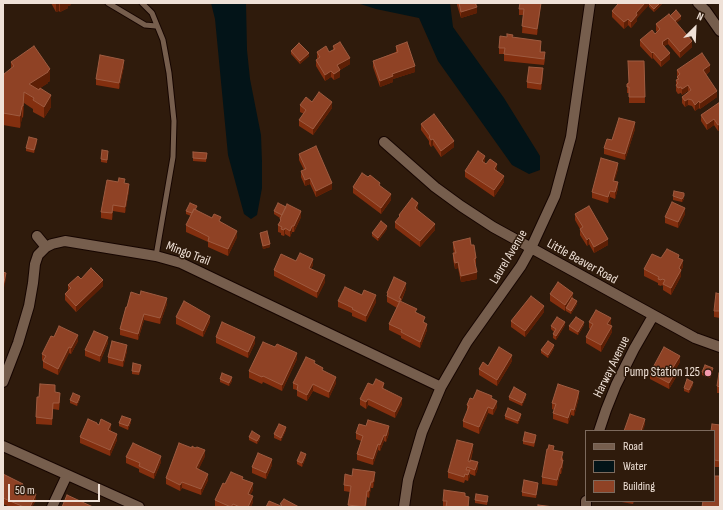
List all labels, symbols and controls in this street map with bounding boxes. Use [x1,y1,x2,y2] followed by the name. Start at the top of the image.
[675,8,715,48] north arrow
[695,9,705,24] text: N
[487,227,531,287] street label: Laurel Avenue
[544,236,620,288] street label: Little Beaver Road
[164,238,212,270] street label: Mingo Trail
[590,334,634,400] street label: Harway Avenue
[624,365,700,381] place label: Pump Station 125
[703,368,713,378] marker: Pump Station 125
[585,430,715,502] legend
[623,439,643,454] text: Road
[623,459,647,474] text: Water
[10,476,102,502] scale bar
[623,479,655,494] text: Building
[15,483,35,498] text: 50 m

